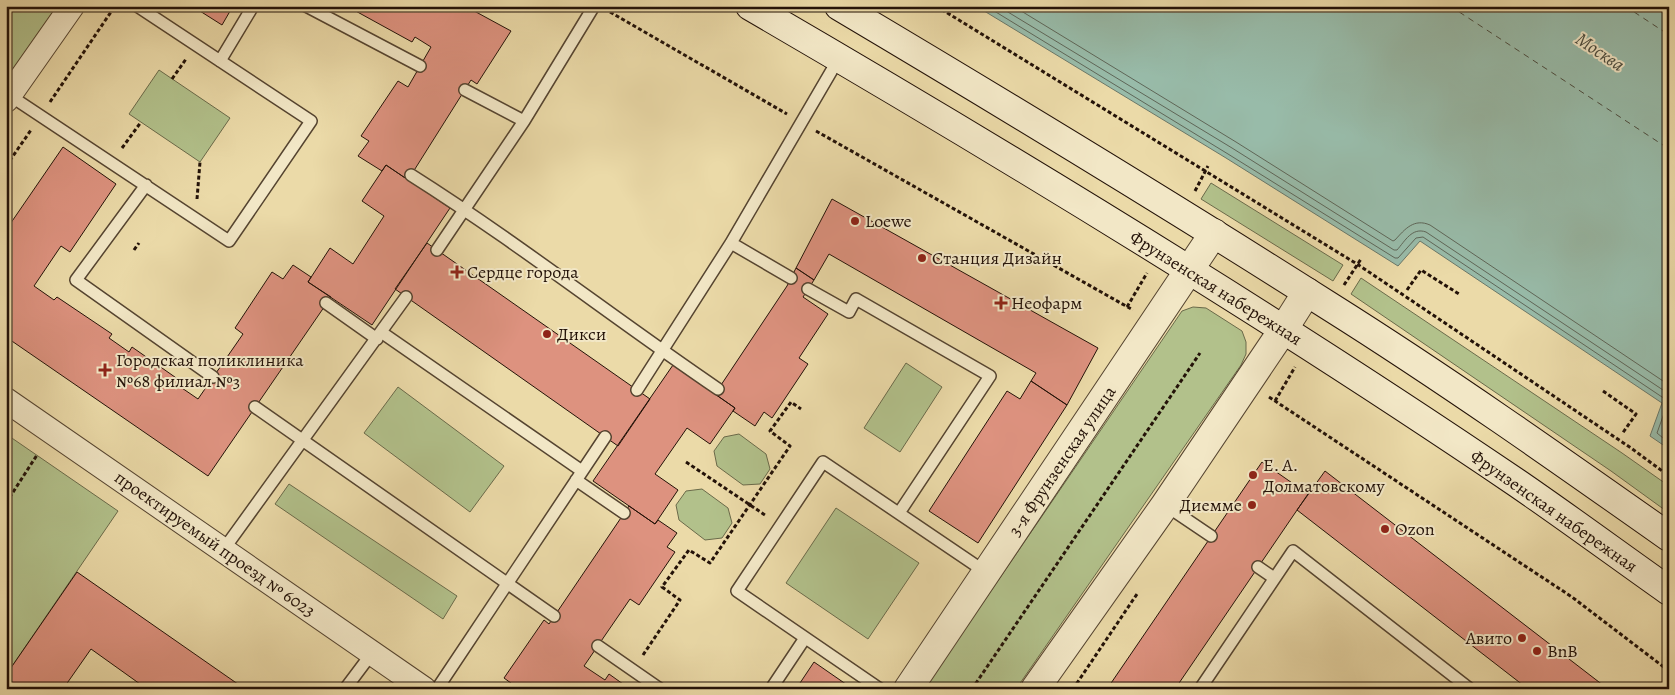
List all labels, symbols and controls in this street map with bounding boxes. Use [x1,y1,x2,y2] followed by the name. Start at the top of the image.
[1570,26,1630,78] water label: Москва
[865,209,912,233] place label: Loewe
[849,215,861,227] marker: Loewe
[1125,225,1307,351] street label: Фрунзенская набережная
[932,246,1062,270] place label: Станция Дизайн
[916,252,928,264] marker: Станция Дизайн
[467,260,579,284] place label: Сердце города
[451,266,463,278] marker: Сердце города
[1011,291,1082,315] place label: Неофарм
[995,297,1007,309] marker: Неофарм
[557,322,606,346] place label: Дикси
[541,328,553,340] marker: Дикси
[116,348,304,393] place label: Городская поликлиника №68 филиал №3
[98,363,112,377] marker: Городская поликлиника №68 филиал №3
[1003,381,1122,541] street label: 3-я Фрунзенская улица
[1466,444,1642,578] street label: Фрунзенская набережная
[1263,453,1386,498] place label: Е. А. Долматовскому
[110,465,320,623] street label: проектируемый проезд № 6023
[1247,469,1259,481] marker: Е. А. Долматовскому
[1179,493,1242,517] place label: Диемме
[1246,499,1258,511] marker: Диемме
[1395,517,1435,541] place label: Ozon
[1379,523,1391,535] marker: Ozon
[1465,626,1512,650] place label: Авито
[1516,632,1528,644] marker: Авито
[1547,639,1578,663] place label: BnB
[1531,645,1543,657] marker: BnB

